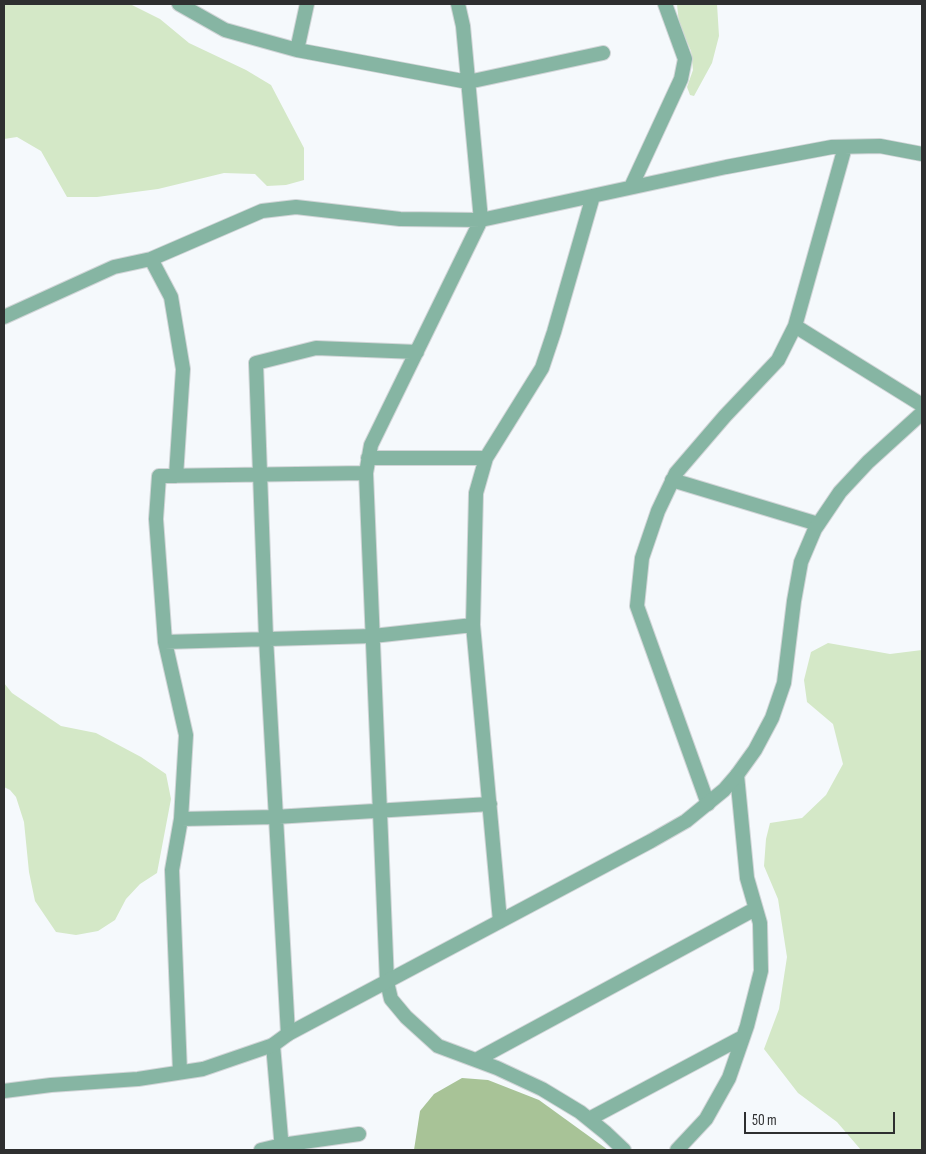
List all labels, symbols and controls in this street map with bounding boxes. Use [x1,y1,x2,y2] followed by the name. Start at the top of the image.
[746,1102,897,1134] scale bar
[752,1111,777,1130] text: 50 m

